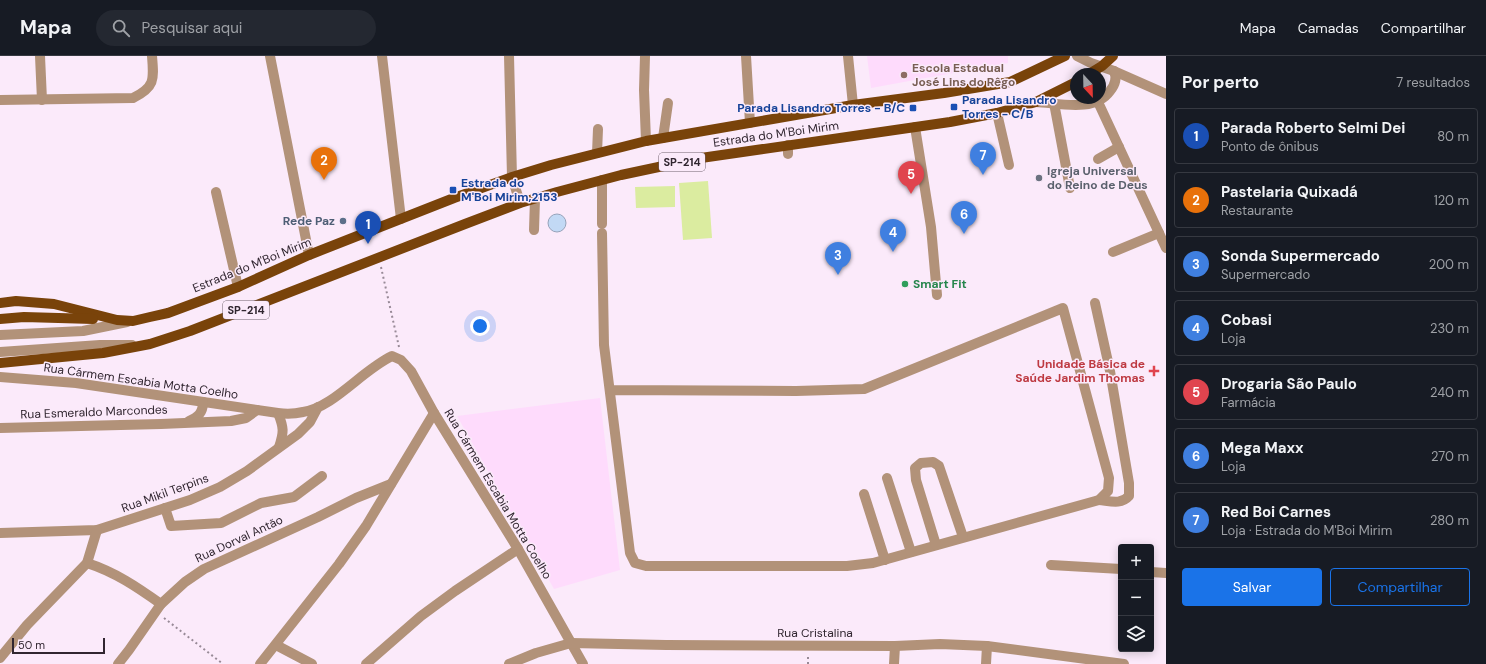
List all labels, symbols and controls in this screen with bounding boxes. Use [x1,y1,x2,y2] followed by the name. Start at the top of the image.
[96,10,376,46] search box
[20,15,72,40] text: Mapa
[110,17,132,39] icon: search
[142,18,242,38] text: Pesquisar aqui
[1240,19,1276,37] text: Mapa
[1298,19,1359,37] text: Camadas
[1381,19,1466,37] text: Compartilhar
[912,60,1015,90] place label: Escola Estadual José Lins do Rêgo
[1070,68,1106,104] north arrow
[899,70,909,80] marker: Escola Estadual José Lins do Rêgo
[1182,71,1259,93] text: Por perto
[1396,74,1470,91] text: 7 resultados
[962,92,1056,122] place label: Parada Lisandro Torres - C/B
[737,100,905,116] place label: Parada Lisandro Torres - B/C
[949,102,959,112] marker: Parada Lisandro Torres - C/B
[908,103,918,113] marker: Parada Lisandro Torres - B/C
[712,117,840,151] street label: Estrada do M'Boi Mirim
[1221,118,1405,138] text: Parada Roberto Selmi Dei
[1194,128,1198,145] text: 1
[1437,128,1469,145] text: 80 m
[1221,138,1319,155] text: Ponto de ônibus
[970,142,996,175] pin: 7
[311,147,337,180] pin: 2
[659,153,705,171] road number: SP-214
[898,161,924,194] pin: 5
[1047,163,1148,193] place label: Igreja Universal do Reino de Deus
[1034,173,1044,183] marker: Igreja Universal do Reino de Deus
[461,175,557,205] place label: Estrada do M'Boi Mirim,2153
[1221,182,1358,202] text: Pastelaria Quixadá
[448,185,458,195] marker: Estrada do M'Boi Mirim,2153
[1192,192,1200,209] text: 2
[1434,192,1469,209] text: 120 m
[951,201,977,234] pin: 6
[1221,202,1293,219] text: Restaurante
[355,211,381,244] pin: 1
[283,213,335,229] place label: Rede Paz
[338,216,348,226] marker: Rede Paz
[880,219,906,252] pin: 4
[190,234,314,296] street label: Estrada do M'Boi Mirim
[825,242,851,275] pin: 3
[1221,246,1380,266] text: Sonda Supermercado
[1192,256,1200,273] text: 3
[1429,256,1469,273] text: 200 m
[1221,266,1310,283] text: Supermercado
[913,276,967,292] place label: Smart Fit
[900,279,910,289] marker: Smart Fit
[223,301,269,319] road number: SP-214
[1221,310,1272,330] text: Cobasi
[470,316,490,336] your location
[1192,320,1200,337] text: 4
[1430,320,1469,337] text: 230 m
[1221,330,1246,347] text: Loja
[1015,356,1145,386] place label: Unidade Básica de Saúde Jardim Thomas
[43,359,239,403] street label: Rua Cármem Escabia Motta Coelho
[1148,365,1160,377] marker: Unidade Básica de Saúde Jardim Thomas
[1221,374,1357,394] text: Drogaria São Paulo
[1192,384,1200,401] text: 5
[1430,384,1469,401] text: 240 m
[1221,394,1276,411] text: Farmácia
[20,401,168,423] street label: Rua Esmeraldo Marcondes
[441,406,555,582] street label: Rua Cármem Escabia Motta Coelho
[1221,438,1304,458] text: Mega Maxx
[1192,448,1200,465] text: 6
[1431,448,1469,465] text: 270 m
[1221,458,1246,475] text: Loja
[119,470,211,516] street label: Rua Mikil Terpins
[1221,502,1331,522] text: Red Boi Carnes
[192,512,286,566] street label: Rua Dorval Antão
[1193,512,1199,529] text: 7
[1430,512,1469,529] text: 280 m
[1221,522,1392,539] text: Loja · Estrada do M'Boi Mirim
[1118,544,1154,652] map controls
[1118,544,1154,580] button: +
[1182,568,1322,606] button: Salvar
[1330,568,1470,606] button: Compartilhar
[1118,580,1154,616] button: −
[1118,616,1154,652] button: layers
[777,625,853,641] street label: Rua Cristalina
[12,636,105,655] scale bar
[18,638,45,652] text: 50 m

